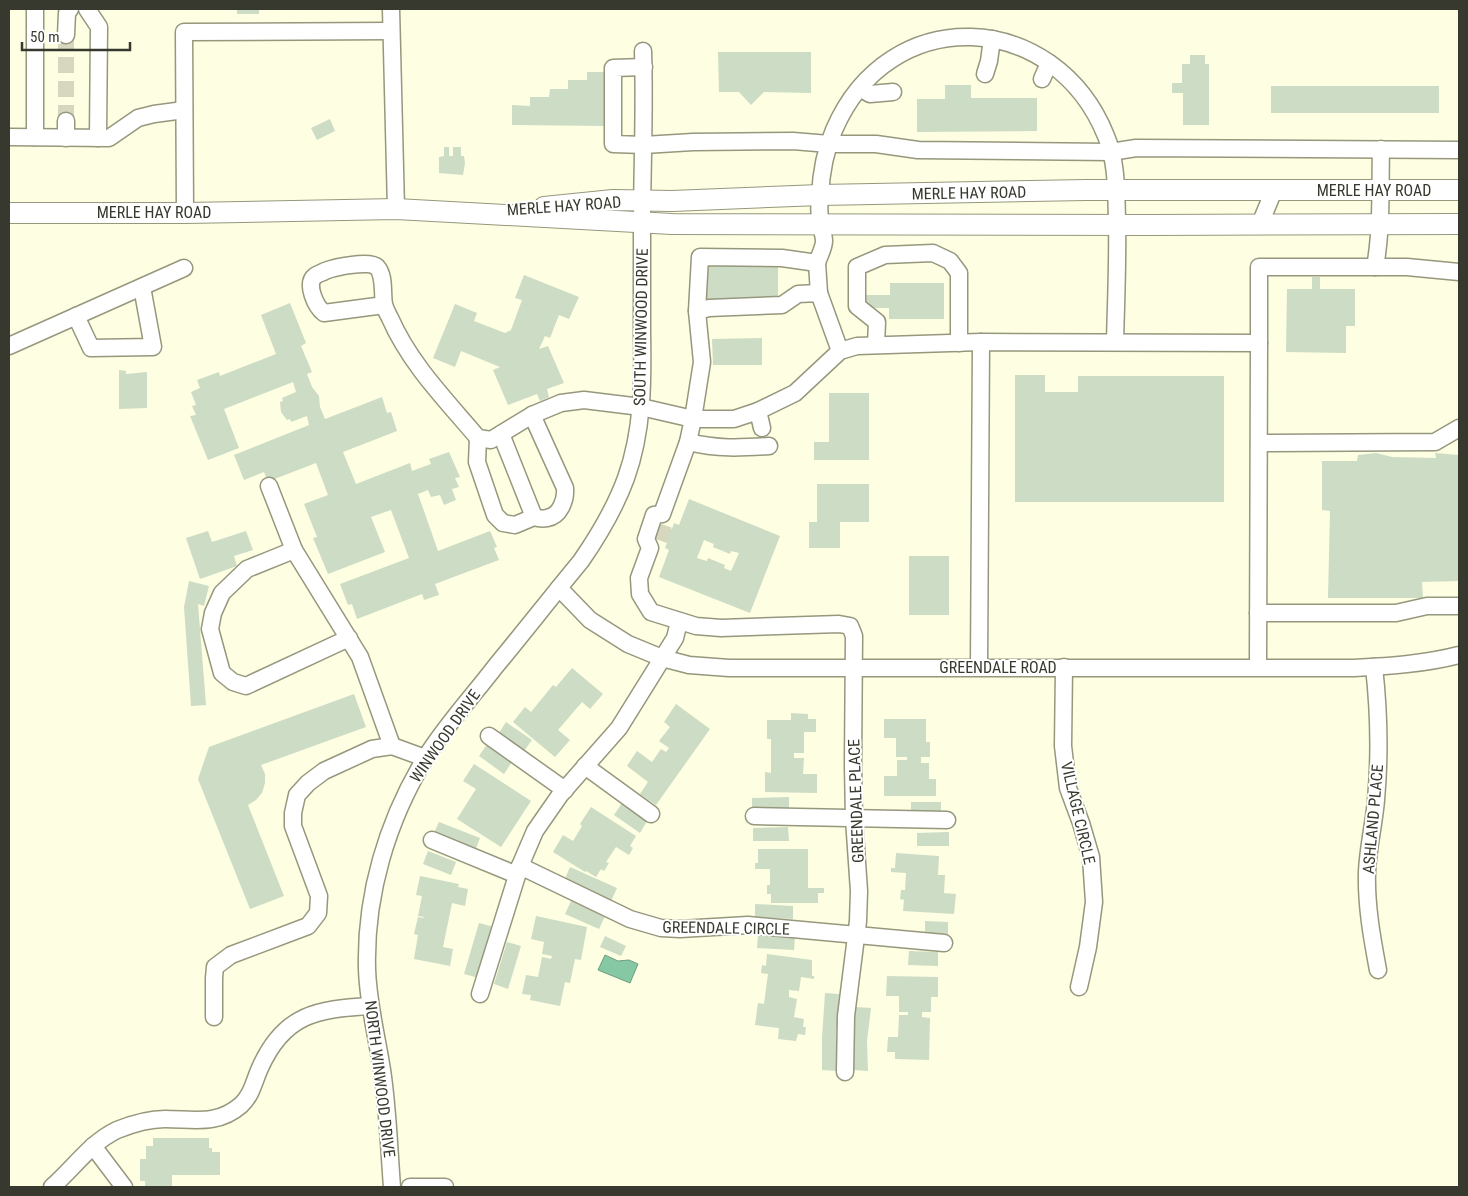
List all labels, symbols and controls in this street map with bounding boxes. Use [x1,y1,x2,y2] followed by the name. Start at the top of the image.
[22,20,130,52] scale bar
[30,28,60,46] text: 50 m
[1317,181,1431,200] street label: MERLE HAY ROAD
[911,183,1027,203] street label: MERLE HAY ROAD
[506,193,622,219] street label: MERLE HAY ROAD
[97,203,211,222] street label: MERLE HAY ROAD
[630,248,652,406] street label: SOUTH WINWOOD DRIVE
[939,658,1057,677] street label: GREENDALE ROAD
[406,686,484,786] street label: WINWOOD DRIVE
[844,739,868,863] street label: GREENDALE PLACE
[1057,760,1099,866] street label: VILLAGE CIRCLE
[1359,763,1387,875] street label: ASHLAND PLACE
[662,917,790,939] street label: GREENDALE CIRCLE
[361,999,399,1159] street label: NORTH WINWOOD DRIVE

